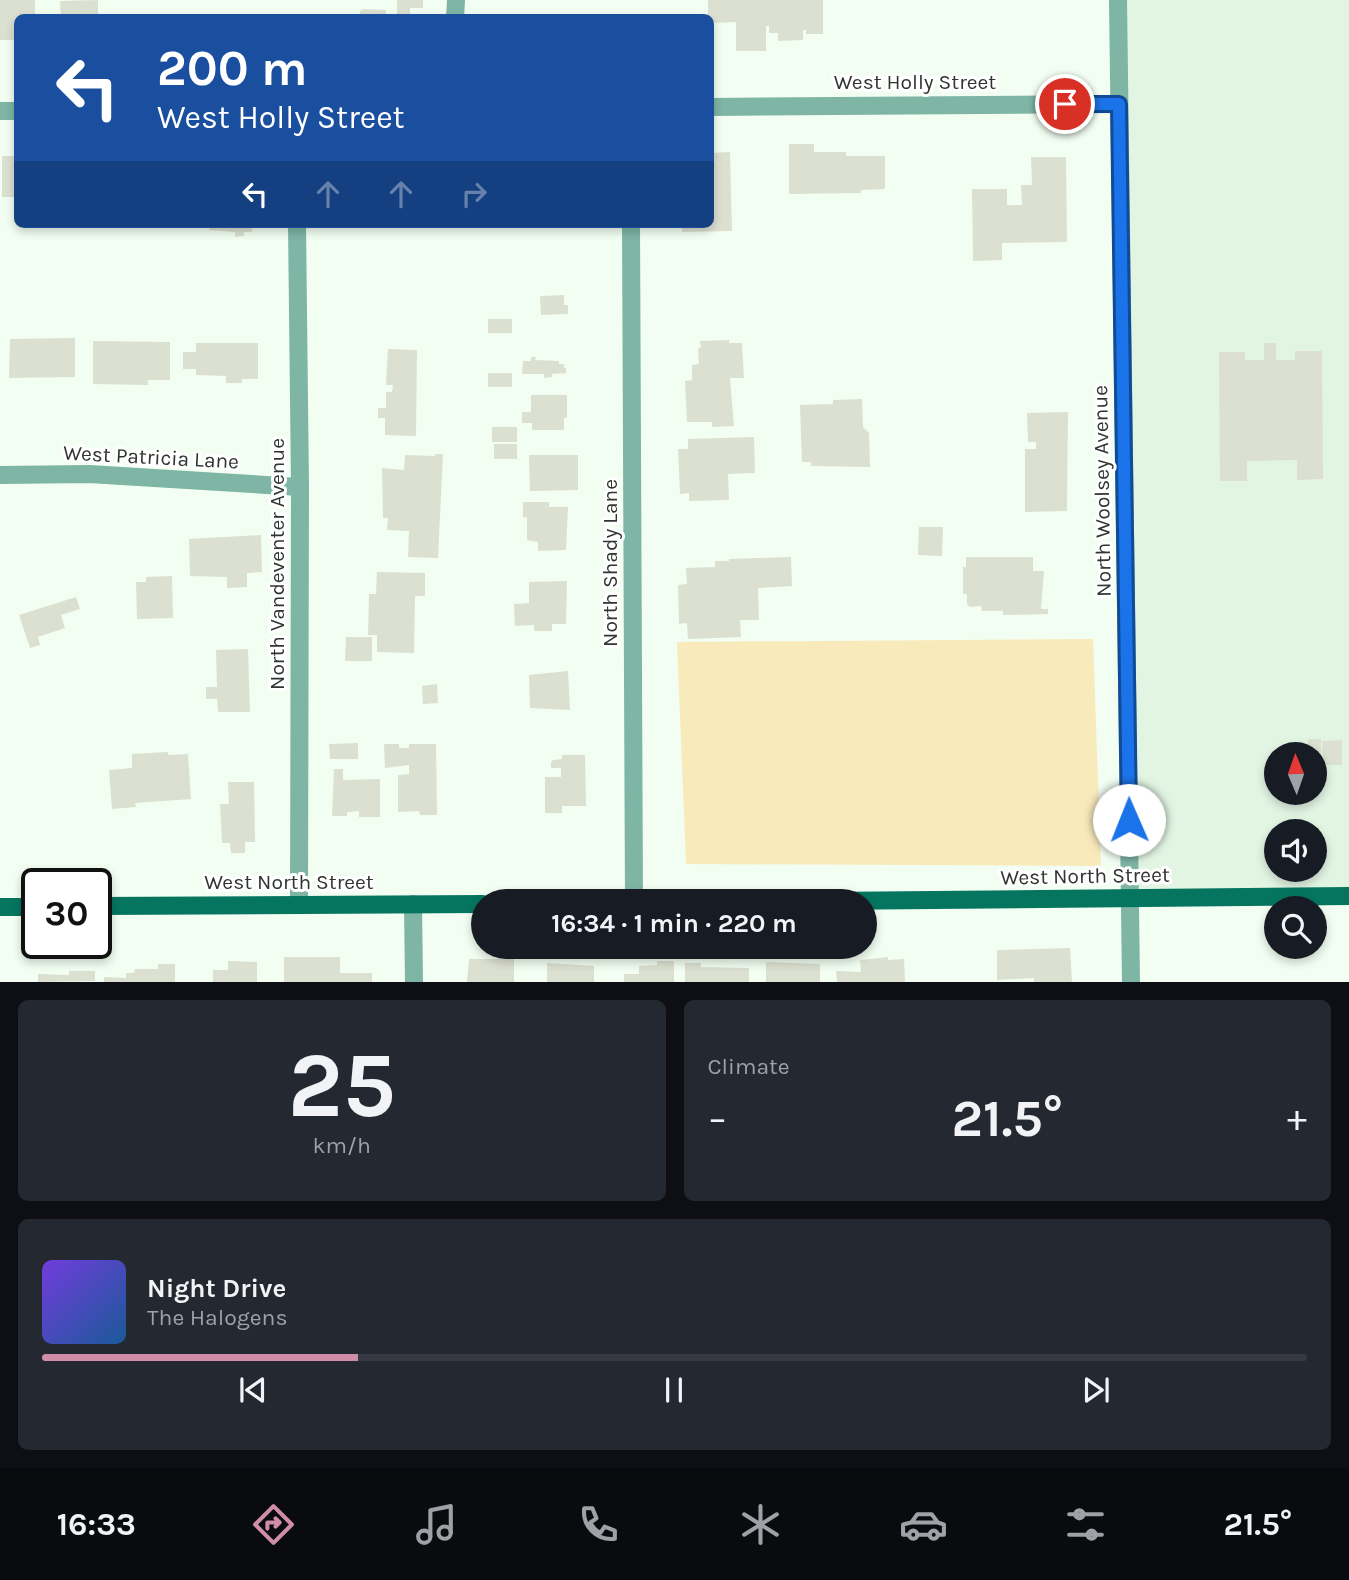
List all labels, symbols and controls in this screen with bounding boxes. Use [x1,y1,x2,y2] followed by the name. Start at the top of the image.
[157,40,308,97] text: 200 m
[42,42,133,133] icon: left
[834,70,996,94] street label: West Holly Street
[1035,74,1095,134] pin
[1046,85,1084,123] icon: arrive
[157,99,405,136] text: West Holly Street
[236,175,274,213] icon: left
[309,175,347,213] icon: ahead
[382,175,420,213] icon: ahead
[455,175,493,213] icon: right
[1088,385,1116,597] street label: North Woolsey Avenue
[265,438,289,690] street label: North Vandeventer Avenue
[62,440,240,474] street label: West Patricia Lane
[598,479,622,647] street label: North Shady Lane
[1264,742,1326,805] north arrow
[1264,742,1327,959] map controls
[1092,783,1166,857] position arrow
[1264,819,1327,882] button: sound
[1000,863,1170,889] street label: West North Street
[21,868,112,959] speed limit sign: 30
[204,870,374,894] street label: West North Street
[1264,896,1327,959] button: search
[551,908,797,939] text: 16:34 · 1 min · 220 m
[288,1033,396,1139] text: 25
[708,1053,790,1080] text: Climate
[951,1088,1063,1149] text: 21.5°
[708,1096,727,1141] text: −
[1287,1096,1307,1141] text: +
[313,1132,371,1159] text: km/h
[147,1273,286,1304] text: Night Drive
[147,1304,287,1331] text: The Halogens
[234,1371,272,1409] icon: previous
[655,1371,693,1409] icon: pause
[1077,1371,1115,1409] icon: next
[249,1500,298,1549] icon: directions
[412,1500,461,1549] icon: music
[574,1500,623,1549] icon: phone
[736,1500,785,1549] icon: climate
[899,1500,948,1549] icon: car
[1061,1500,1110,1549] icon: filters
[57,1506,136,1543] text: 16:33
[1224,1506,1292,1543] text: 21.5°

